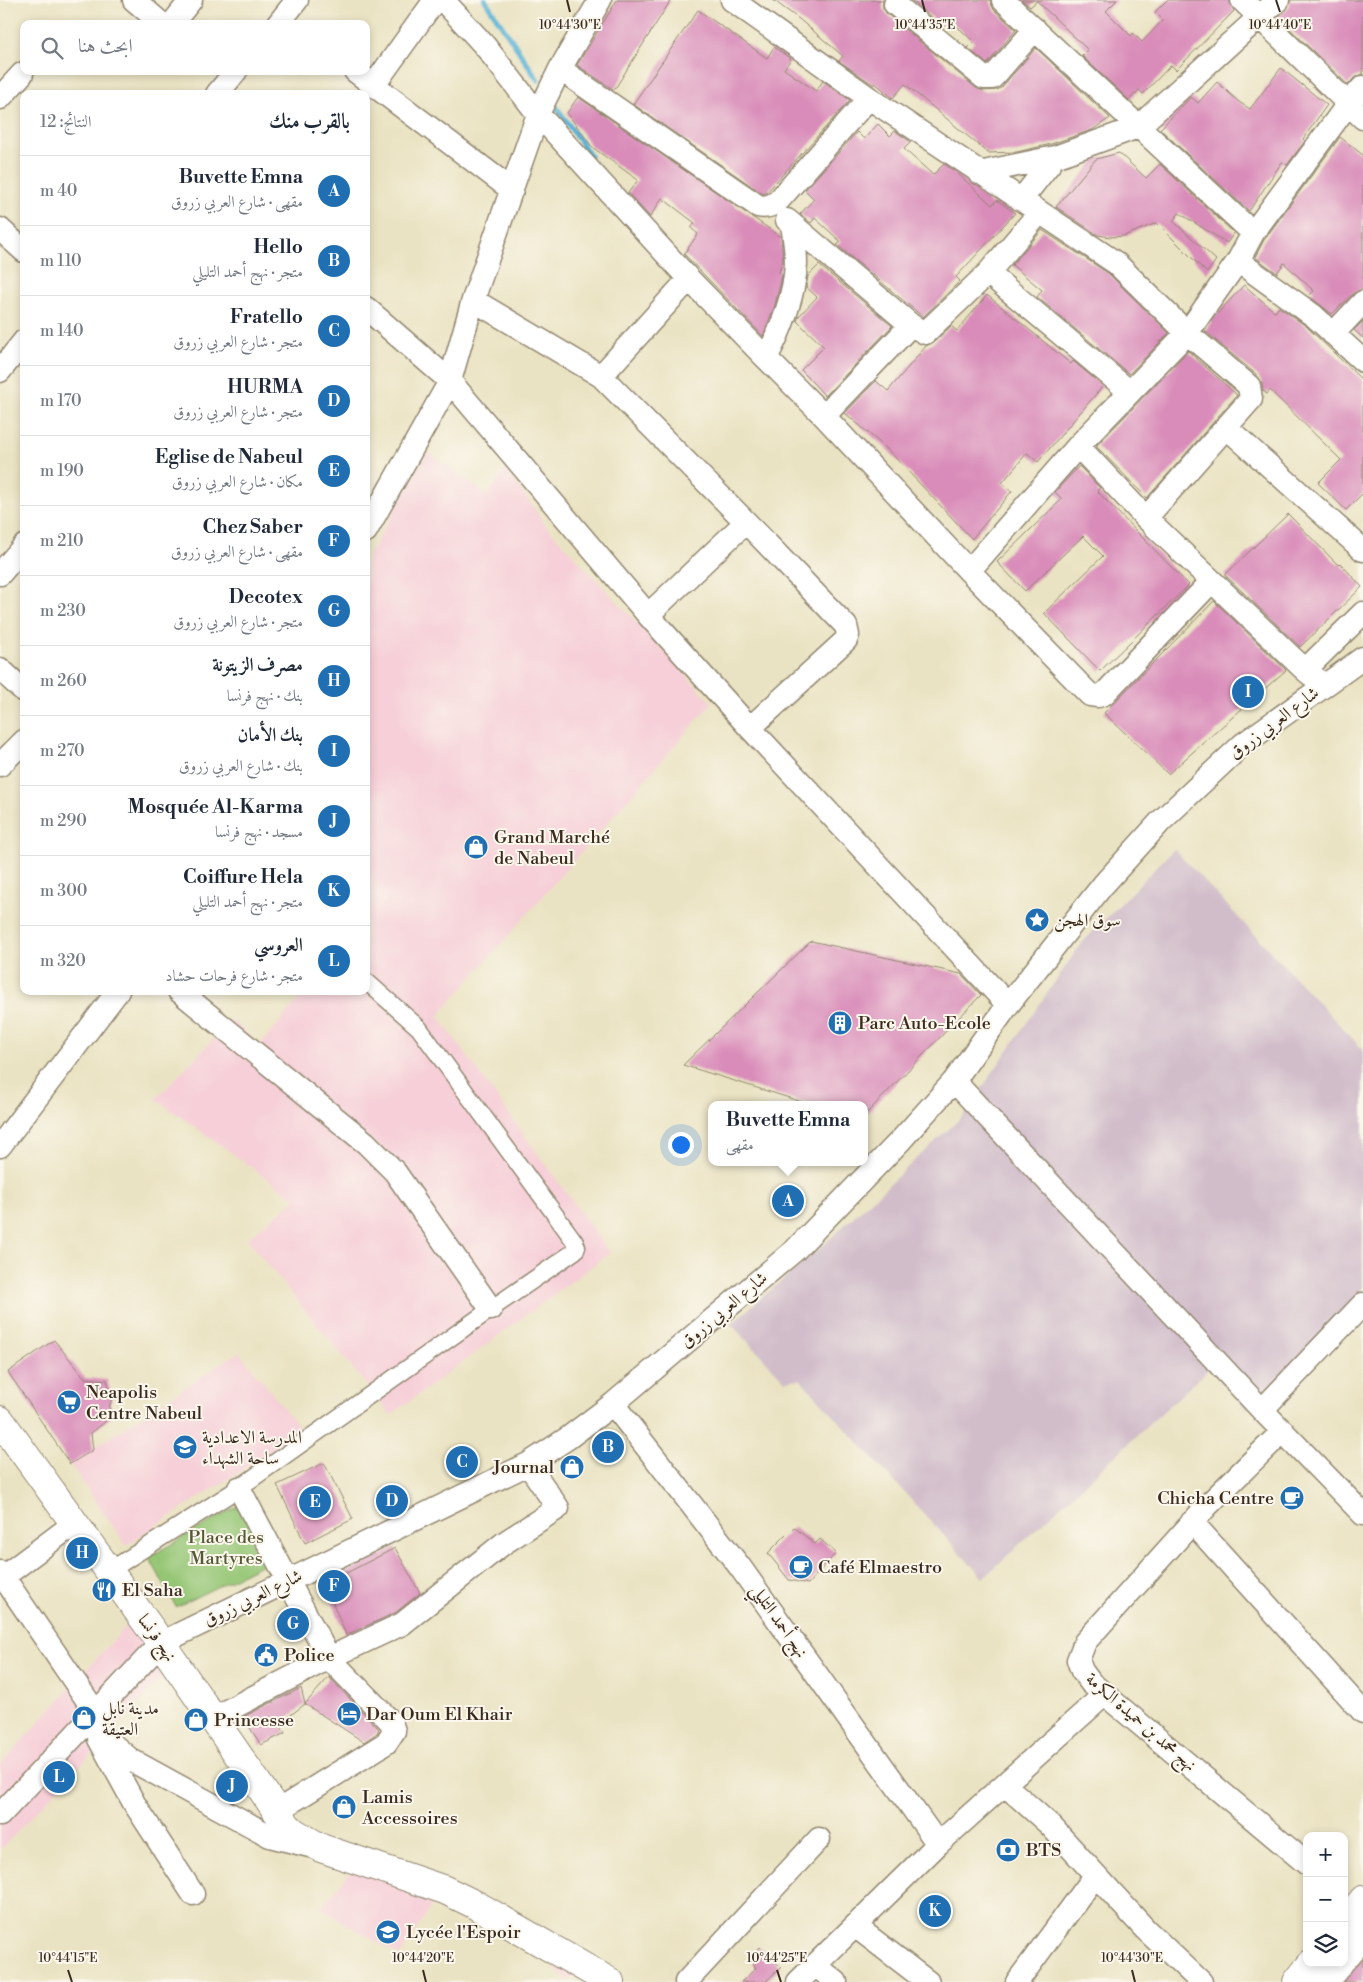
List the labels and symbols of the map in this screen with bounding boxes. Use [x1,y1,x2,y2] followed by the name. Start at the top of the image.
[539,18,601,33] text: 10°44'30"E
[895,18,955,33] text: 10°44'35"E
[1249,18,1311,33] text: 10°44'40"E
[1232,673,1264,711] pin: I
[1224,682,1326,767] street label: شارع العربي زروق
[494,826,610,870] place label: Grand Marché de Nabeul
[463,834,489,860] shop icon: Grand Marché de Nabeul
[1024,907,1050,933] place icon: سوق الهجن
[1054,909,1121,932] place label: سوق الهجن
[827,1010,853,1036] building icon: Parc Auto-Ecole
[858,1012,991,1035] place label: Parc Auto-Ecole
[668,1132,694,1158] your location
[772,1182,804,1220] pin: A
[676,1267,774,1356] street label: شارع العربي زروق
[86,1381,203,1425] place label: Neapolis Centre Nabeul
[56,1389,82,1415] supermarket icon: Neapolis Centre Nabeul
[202,1426,302,1470] place label: المدرسة الاعدادية ساحة الشهداء
[592,1428,624,1466] pin: B
[172,1434,198,1460] school or university icon: المدرسة الاعدادية ساحة الشهداء
[446,1443,478,1481] pin: C
[559,1454,585,1480] shop icon: Journal
[492,1456,555,1479] place label: Journal
[376,1482,408,1520] pin: D
[299,1483,331,1521] pin: E
[1279,1485,1305,1511] cafe icon: Chicha Centre
[1157,1487,1274,1510] place label: Chicha Centre
[188,1526,264,1570] park label: Place des Martyres
[66,1534,98,1572] pin: H
[788,1554,814,1580] cafe icon: Café Elmaestro
[818,1556,942,1579] place label: Café Elmaestro
[200,1564,307,1635] street label: شارع العربي زروق
[318,1567,350,1605] pin: F
[91,1577,117,1603] restaurant icon: El Saha
[741,1578,815,1666] street label: نهج أحمد التليلي
[122,1579,184,1602] place label: El Saha
[277,1605,309,1643] pin: G
[129,1610,182,1669] street label: نهج فرنسا
[253,1642,279,1668] public building icon: Police
[284,1644,335,1667] place label: Police
[1078,1667,1201,1780] street label: نهج محمد بن حميدة الكرمة
[102,1697,159,1741] place label: مدينة نابل العتيقة
[336,1701,362,1727] hotel icon: Dar Oum El Khair
[366,1703,513,1726] place label: Dar Oum El Khair
[71,1705,97,1731] shop icon: مدينة نابل العتيقة
[183,1707,209,1733] shop icon: Princesse
[214,1709,294,1732] place label: Princesse
[43,1758,75,1796] pin: L
[216,1767,248,1805] pin: J
[361,1786,458,1830] place label: Lamis Accessoires
[331,1794,357,1820] shop icon: Lamis Accessoires
[995,1837,1021,1863] bank icon: BTS
[1025,1839,1061,1862] place label: BTS
[919,1892,951,1930] pin: K
[375,1919,401,1945] school or university icon: Lycée l'Espoir
[406,1921,521,1944] place label: Lycée l'Espoir
[38,1951,98,1966] text: 10°44'15"E
[392,1951,454,1966] text: 10°44'20"E
[747,1951,807,1966] text: 10°44'25"E
[1101,1951,1163,1966] text: 10°44'30"E

